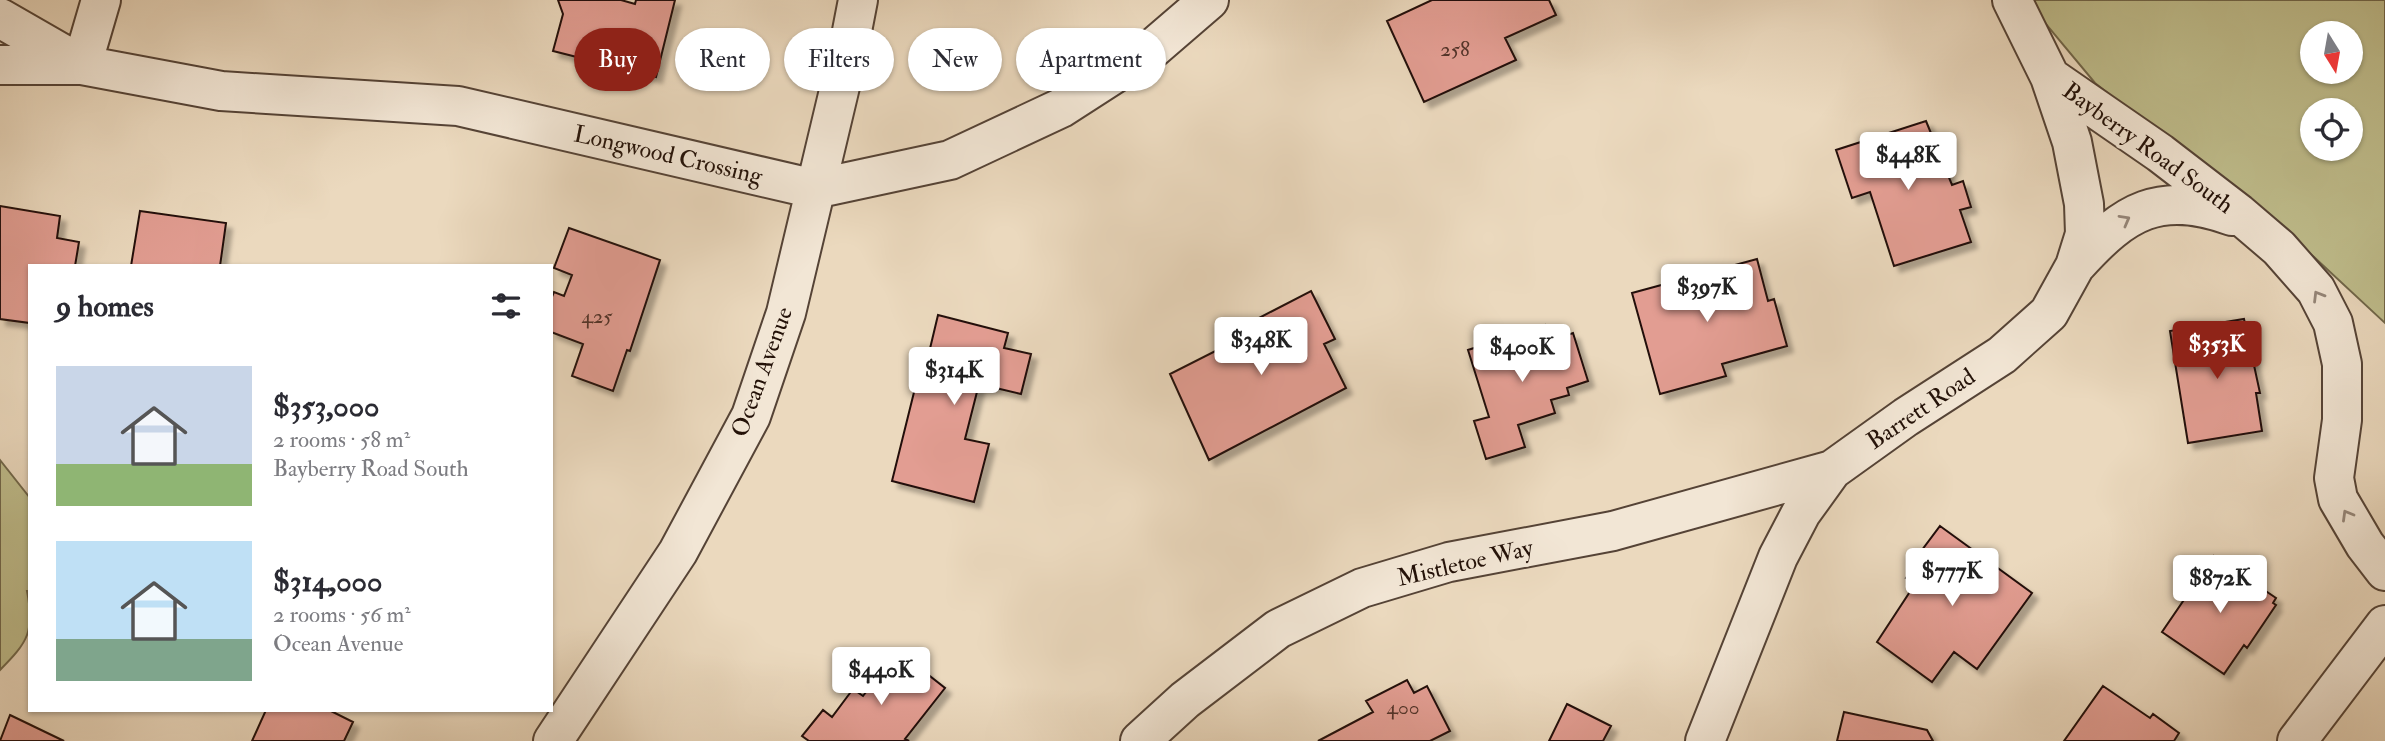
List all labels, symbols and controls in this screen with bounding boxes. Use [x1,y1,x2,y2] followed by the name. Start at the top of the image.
[2300,21,2362,84] north arrow
[2300,21,2363,161] map controls
[574,28,661,91] chip: Buy
[675,28,770,91] chip: Rent
[784,28,894,91] chip: Filters
[908,28,1002,91] chip: New
[1016,28,1166,91] chip: Apartment
[1440,36,1470,63] house number: 258
[2056,75,2240,221] street label: Bayberry Road South
[2300,98,2363,161] button: locate
[571,118,766,192] street label: Longwood Crossing
[1859,132,1957,192] pin: $448K
[1876,140,1940,169] text: $448K
[2117,214,2130,228] one-way arrow
[1658,264,1756,324] pin: $397K
[1677,272,1737,301] text: $397K
[487,287,525,325] icon: filters
[56,288,154,325] text: 9 homes
[2313,290,2326,303] one-way arrow
[581,303,613,330] house number: 425
[724,303,800,441] street label: Ocean Avenue
[1212,318,1310,377] pin: $348K
[2168,322,2266,381] pin: $353K
[1473,324,1571,384] pin: $400K
[1230,325,1292,354] text: $348K
[2189,329,2245,358] text: $353K
[1489,332,1555,361] text: $400K
[905,348,1003,407] pin: $314K
[925,355,983,384] text: $314K
[1861,361,1981,457] street label: Barrett Road
[273,388,379,425] text: $353,000
[112,394,196,478] icon: home
[273,425,410,454] text: 2 rooms · 58 m²
[273,454,469,483] text: Bayberry Road South
[2342,509,2355,522] one-way arrow
[1394,532,1536,594] street label: Mistletoe Way
[1903,548,2001,608] pin: $777K
[1922,556,1982,585] text: $777K
[2171,556,2269,615] pin: $872K
[273,563,382,600] text: $314,000
[2189,563,2251,592] text: $872K
[112,569,196,653] icon: home
[273,600,411,629] text: 2 rooms · 56 m²
[273,629,403,658] text: Ocean Avenue
[832,648,930,707] pin: $440K
[848,655,914,684] text: $440K
[1387,694,1419,721] house number: 400

